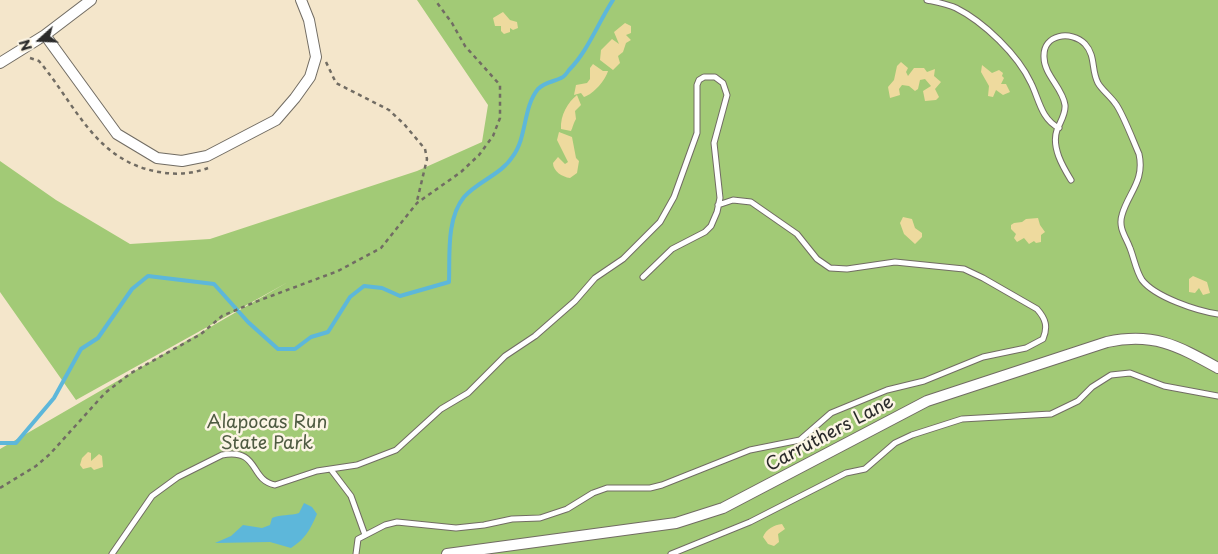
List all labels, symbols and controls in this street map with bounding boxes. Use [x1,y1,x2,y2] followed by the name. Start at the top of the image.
[15,15,65,65] north arrow
[14,36,37,54] text: N
[762,391,898,477] street label: Carruthers Lane
[207,412,327,454] park label: Alapocas Run State Park

